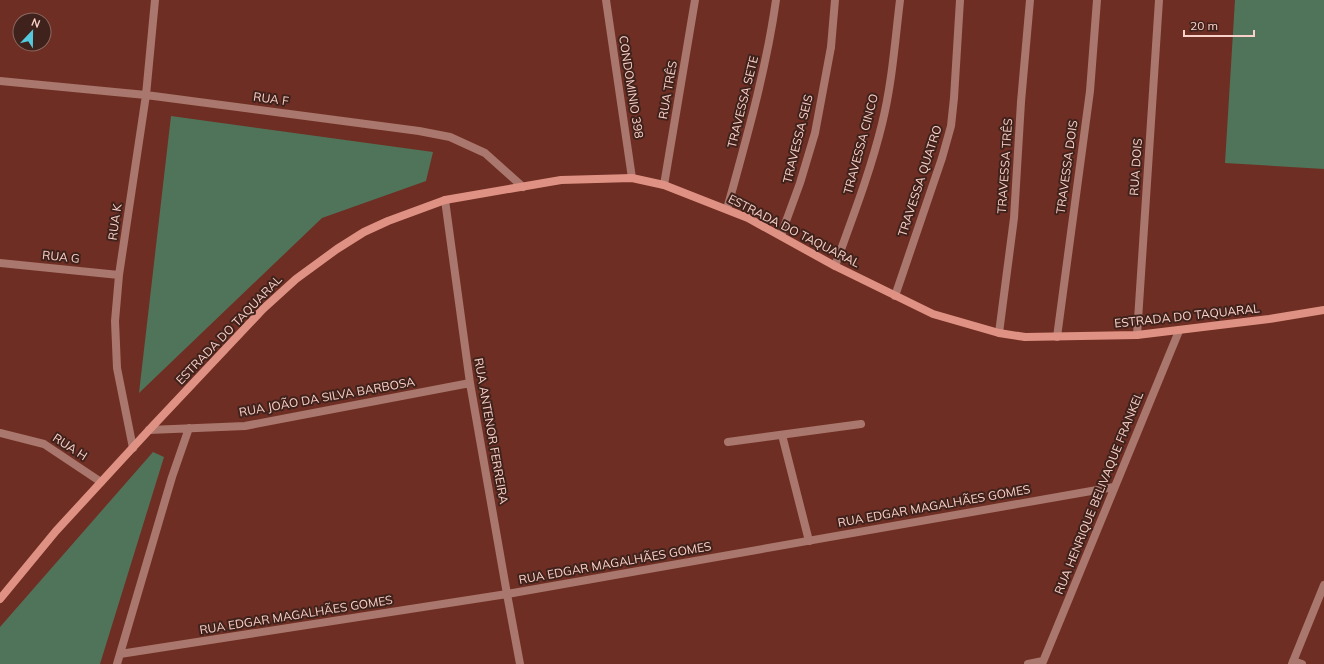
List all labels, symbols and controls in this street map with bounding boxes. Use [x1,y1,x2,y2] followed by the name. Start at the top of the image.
[12,12,52,52] north arrow
[1184,12,1254,38] scale bar
[29,15,42,31] text: N
[1190,18,1218,33] text: 20 m
[616,34,647,139] street label: CONDOMINIO 398
[724,54,761,150] street label: TRAVESSA SETE
[655,60,680,120] street label: RUA TRÊS
[252,89,290,108] street label: RUA F
[840,92,881,196] street label: TRAVESSA CINCO
[779,93,816,185] street label: TRAVESSA SEIS
[994,118,1015,214] street label: TRAVESSA TRÊS
[1052,119,1081,215] street label: TRAVESSA DOIS
[894,123,945,239] street label: TRAVESSA QUATRO
[1126,138,1145,196] street label: RUA DOIS
[726,191,863,271] street label: ESTRADA DO TAQUARAL
[105,202,125,241] street label: RUA K
[42,247,81,266] street label: RUA G
[173,272,285,387] street label: ESTRADA DO TAQUARAL
[1114,300,1261,331] street label: ESTRADA DO TAQUARAL
[471,357,512,505] street label: RUA ANTENOR FERREIRA
[238,374,416,419] street label: RUA JOÃO DA SILVA BARBOSA
[1051,389,1146,596] street label: RUA HENRIQUE BELIVAQUE FRANKEL
[50,430,90,463] street label: RUA H
[836,481,1031,530] street label: RUA EDGAR MAGALHÃES GOMES
[517,538,712,587] street label: RUA EDGAR MAGALHÃES GOMES
[198,592,394,637] street label: RUA EDGAR MAGALHÃES GOMES

